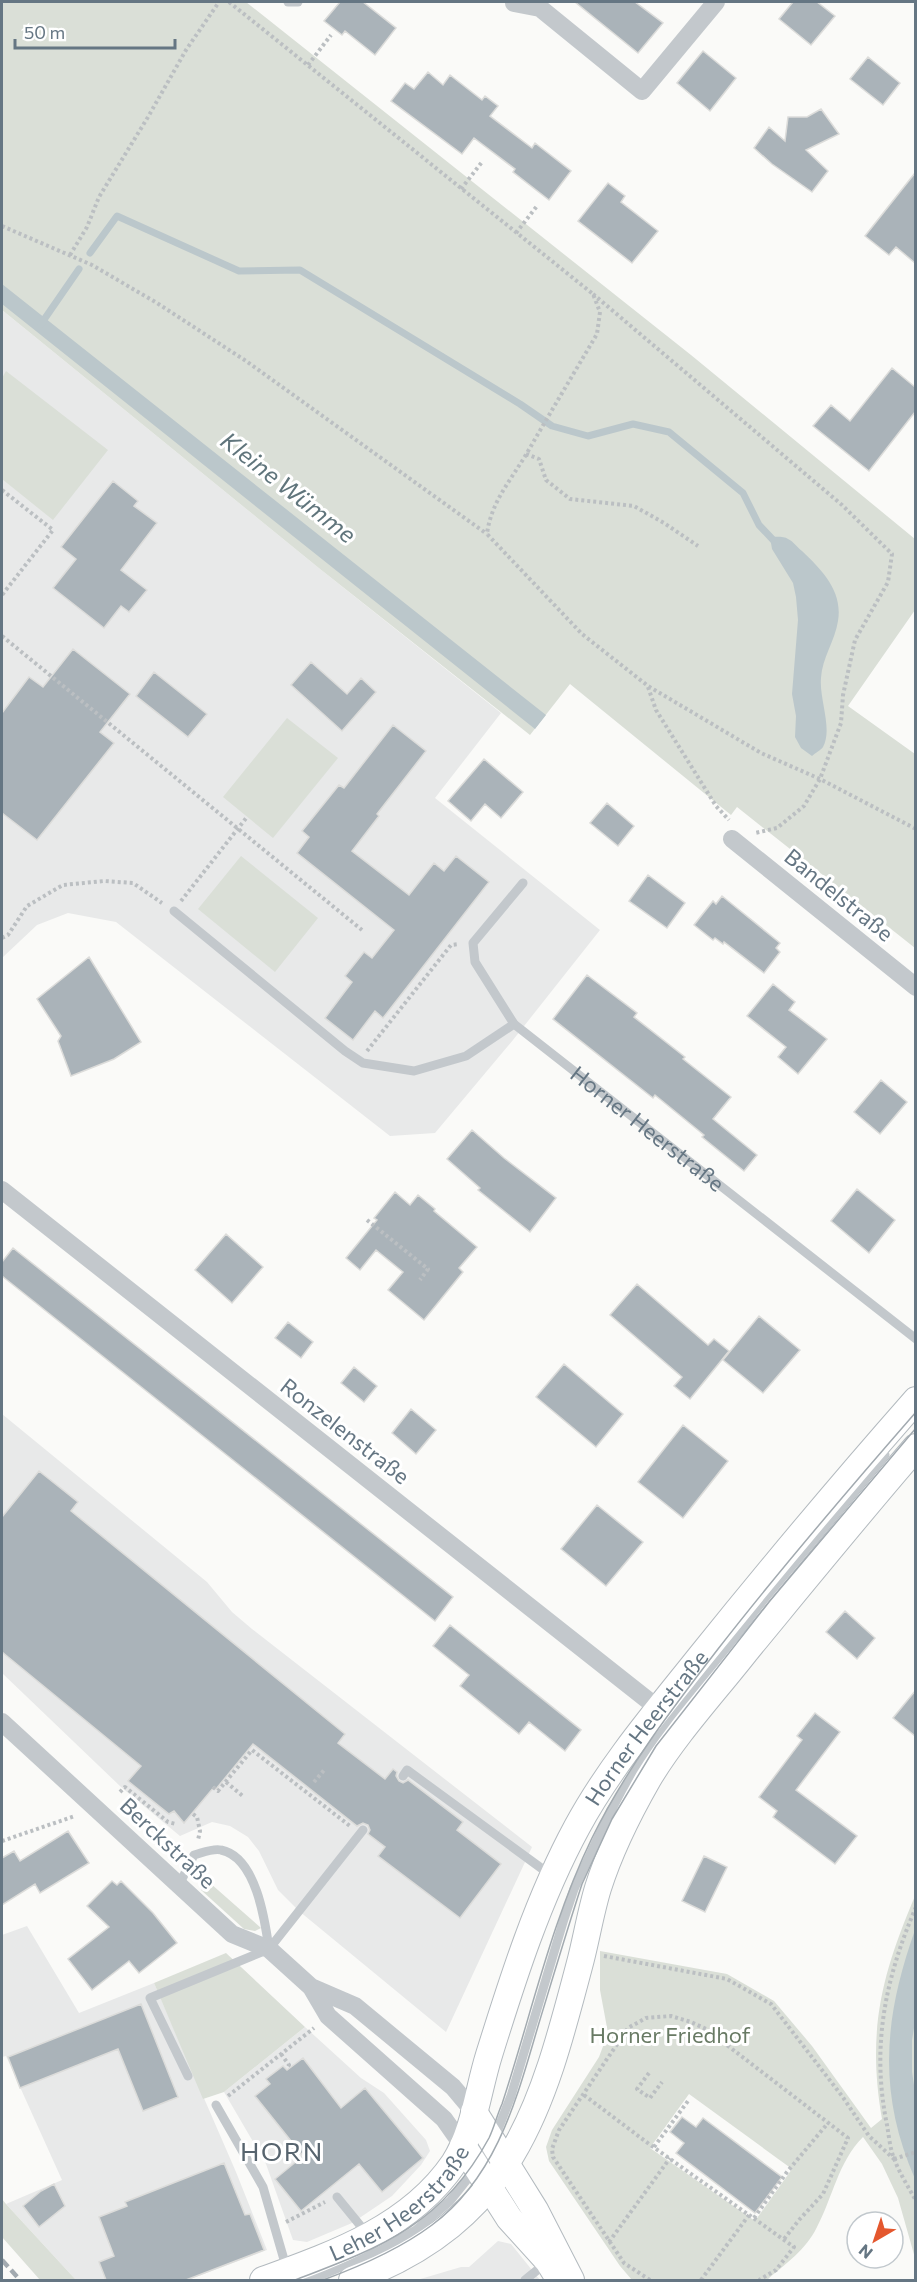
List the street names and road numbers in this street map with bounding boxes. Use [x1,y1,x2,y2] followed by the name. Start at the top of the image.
[779,843,899,947] street label: Bandelstraße
[566,1060,730,1197] street label: Horner Heerstraße
[276,1372,415,1489] street label: Ronzelenstraße
[579,1644,713,1810] street label: Horner Heerstraße
[115,1792,222,1894] street label: Berckstraße
[325,2141,474,2266] street label: Leher Heerstraße

